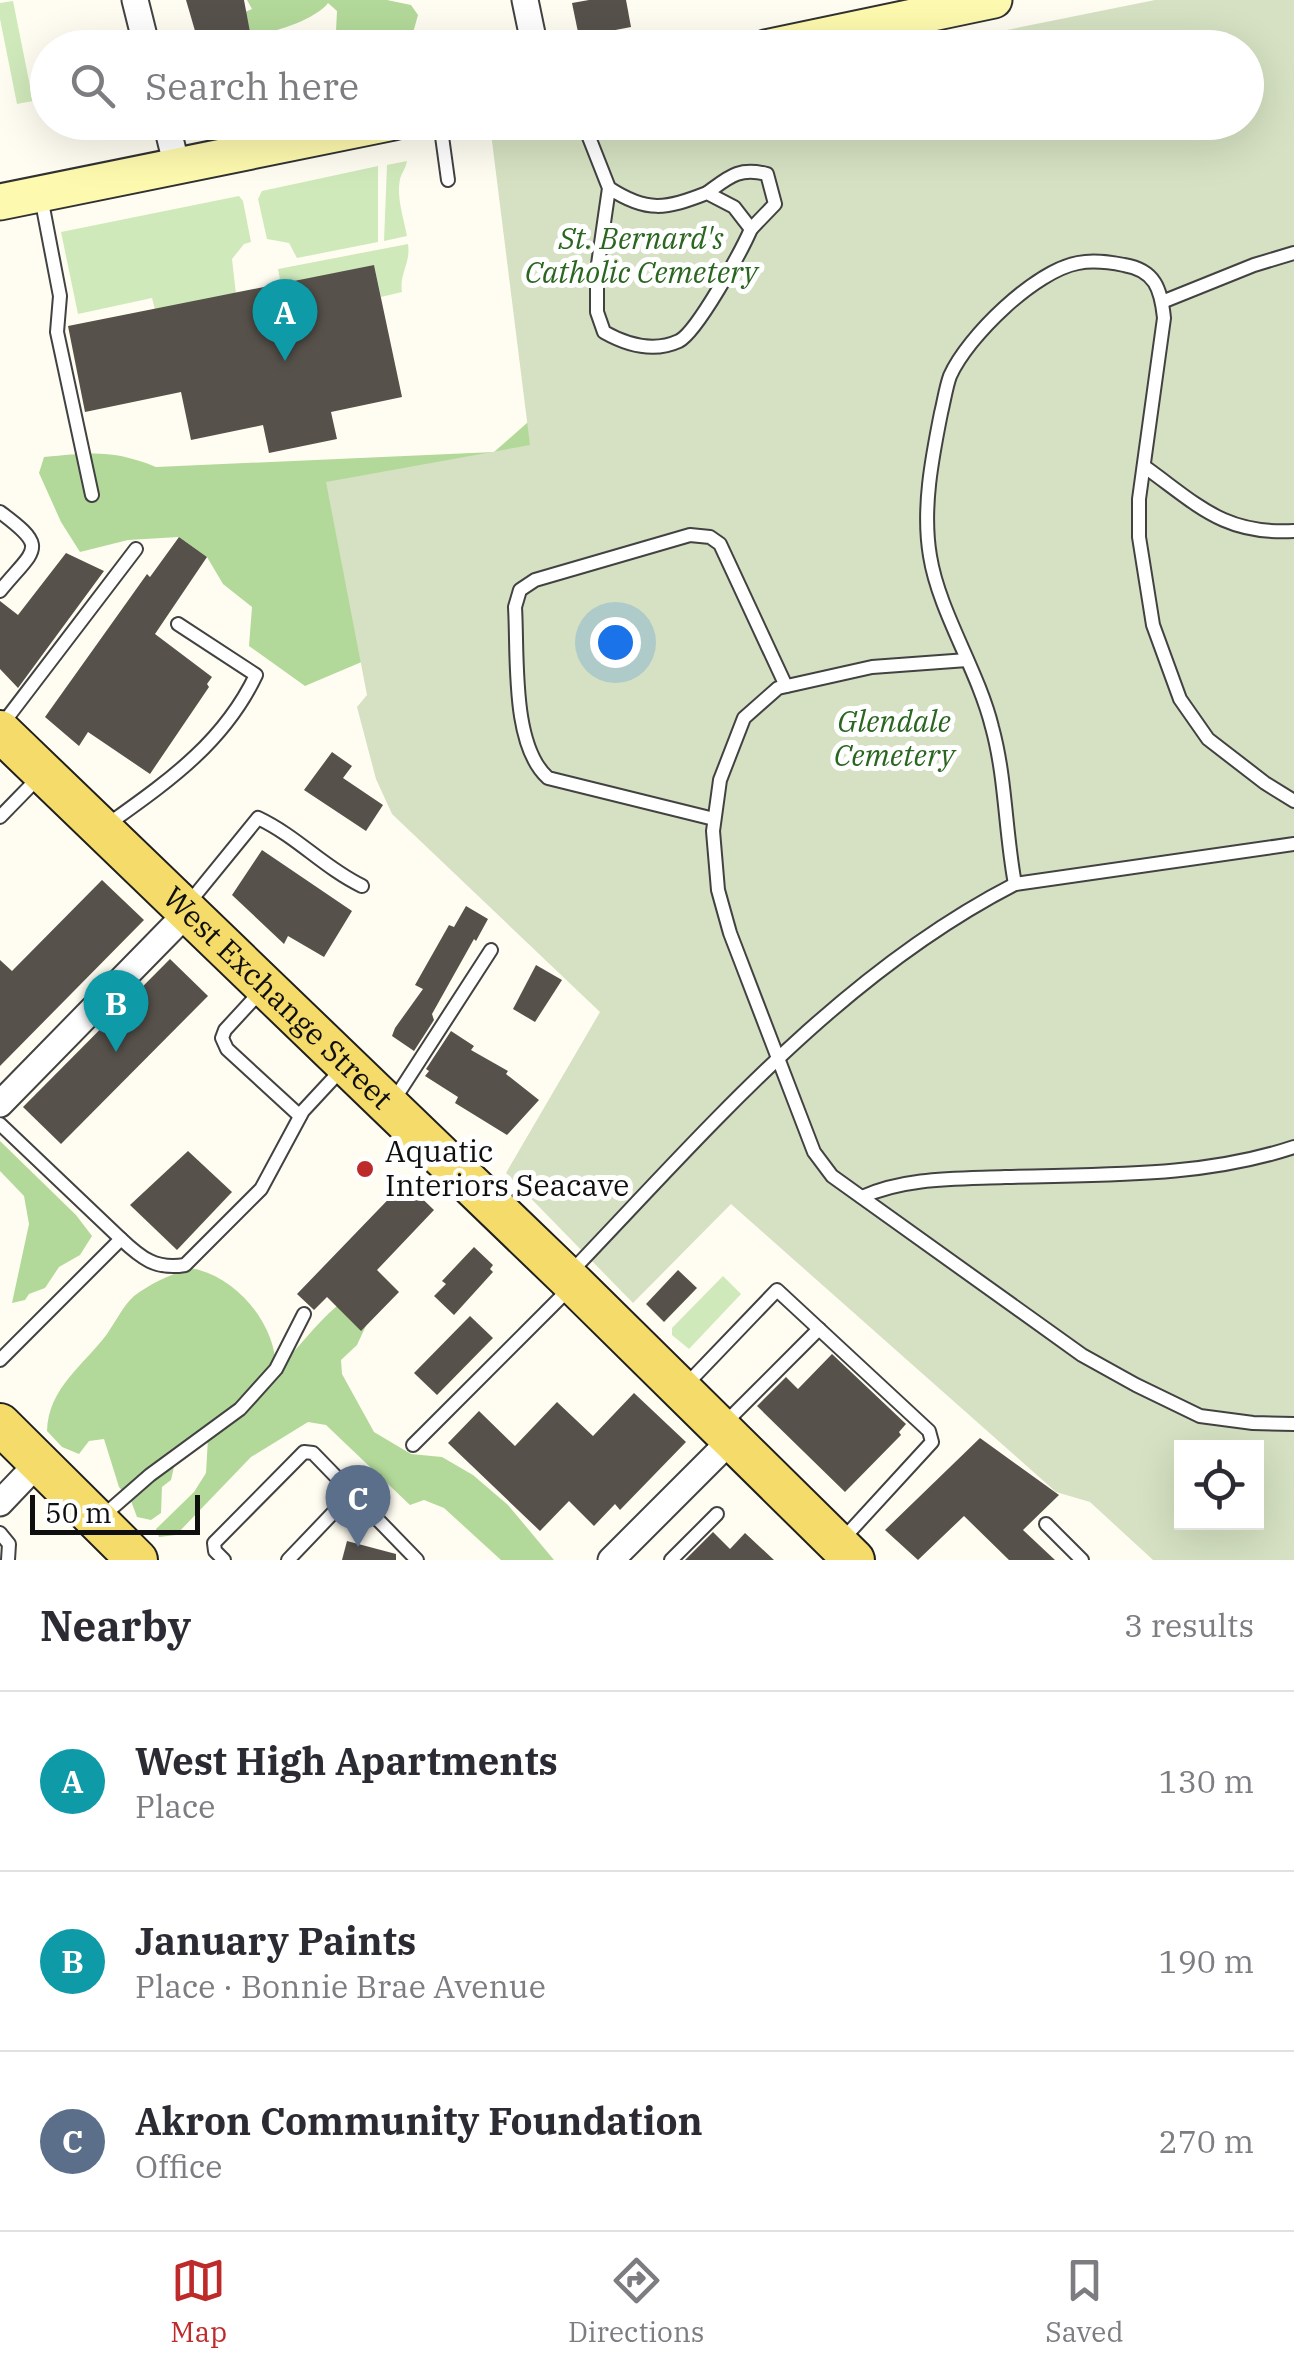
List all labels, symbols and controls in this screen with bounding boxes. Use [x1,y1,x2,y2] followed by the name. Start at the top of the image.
[30,30,1264,140] search box
[65,58,120,113] icon: search
[145,61,359,110] text: Search here
[525,218,760,291] park label: St. Bernard's Catholic Cemetery
[252,278,318,361] pin: A
[590,617,641,668] your location
[834,701,957,774] park label: Glendale Cemetery
[155,877,402,1117] street label: West Exchange Street
[84,970,148,1052] pin: B
[385,1131,629,1204] place label: Aquatic Interiors Seacave
[354,1158,376,1180] marker: Aquatic Interiors Seacave
[1174,1440,1264,1530] map controls
[1174,1440,1264,1530] button: locate
[326,1464,390,1547] pin: C
[30,1490,200,1534] scale bar
[45,1494,112,1531] text: 50 m
[40,1598,191,1653] text: Nearby
[1124,1604,1254,1646] text: 3 results
[135,1736,558,1785] text: West High Apartments
[61,1760,84,1802] text: A
[1158,1760,1254,1802] text: 130 m
[135,1785,215,1827] text: Place
[135,1916,416,1965] text: January Paints
[61,1940,84,1982] text: B
[1158,1940,1254,1982] text: 190 m
[135,1965,546,2007] text: Place · Bonnie Brae Avenue
[135,2096,703,2145] text: Akron Community Foundation
[62,2120,83,2162] text: C
[1158,2120,1254,2162] text: 270 m
[135,2145,222,2187] text: Office
[170,2253,227,2350] tab: Map
[568,2253,704,2350] tab: Directions
[1045,2253,1124,2350] tab: Saved

